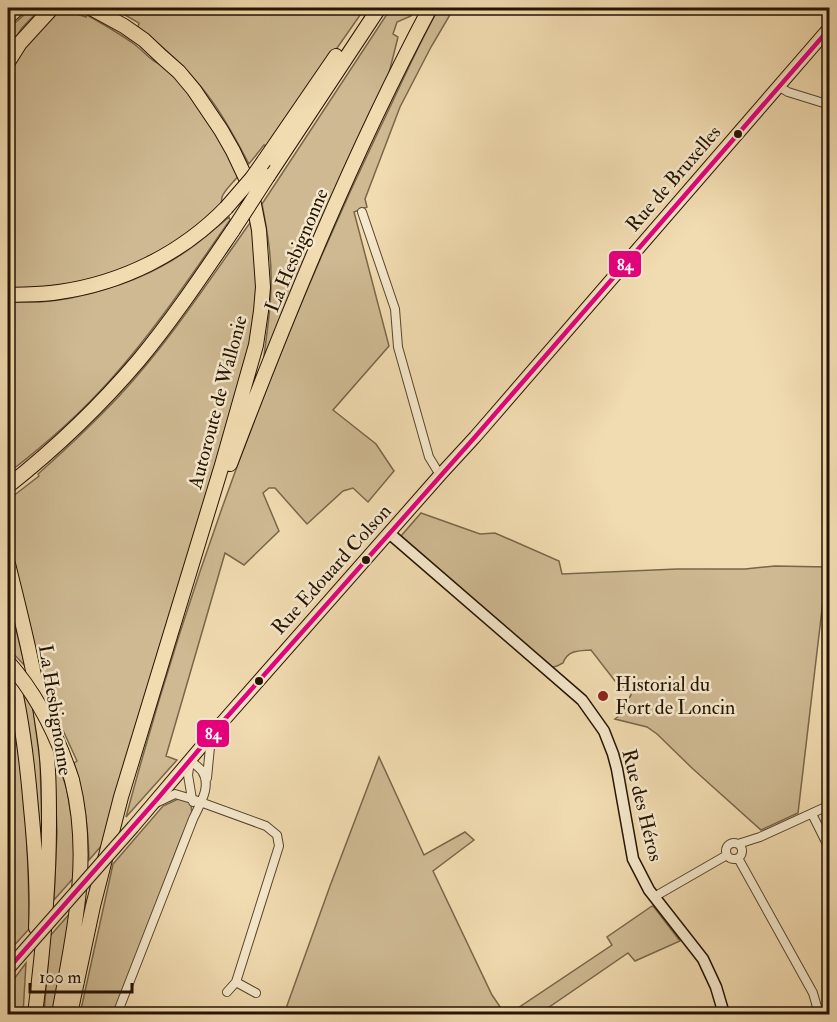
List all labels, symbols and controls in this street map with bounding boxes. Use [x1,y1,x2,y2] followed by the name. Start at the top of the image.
[620,120,726,237] street label: Rue de Bruxelles
[732,128,744,140] unlabelled marker
[259,185,334,316] street label: La Hesbignonne
[608,250,642,278] line badge: 84
[617,255,634,275] text: 84
[182,313,253,492] street label: Autoroute de Wallonie
[266,499,397,640] street label: Rue Edouard Colson
[360,554,372,566] unlabelled marker
[33,643,78,777] street label: La Hesbignonne
[615,672,735,720] place label: Historial du Fort de Loncin
[253,675,265,687] unlabelled marker
[596,689,610,703] marker: Historial du Fort de Loncin
[196,719,230,748] line badge: 84
[205,724,222,744] text: 84
[617,746,669,864] street label: Rue des Héros
[30,956,132,994] scale bar
[39,966,82,989] text: 100 m

